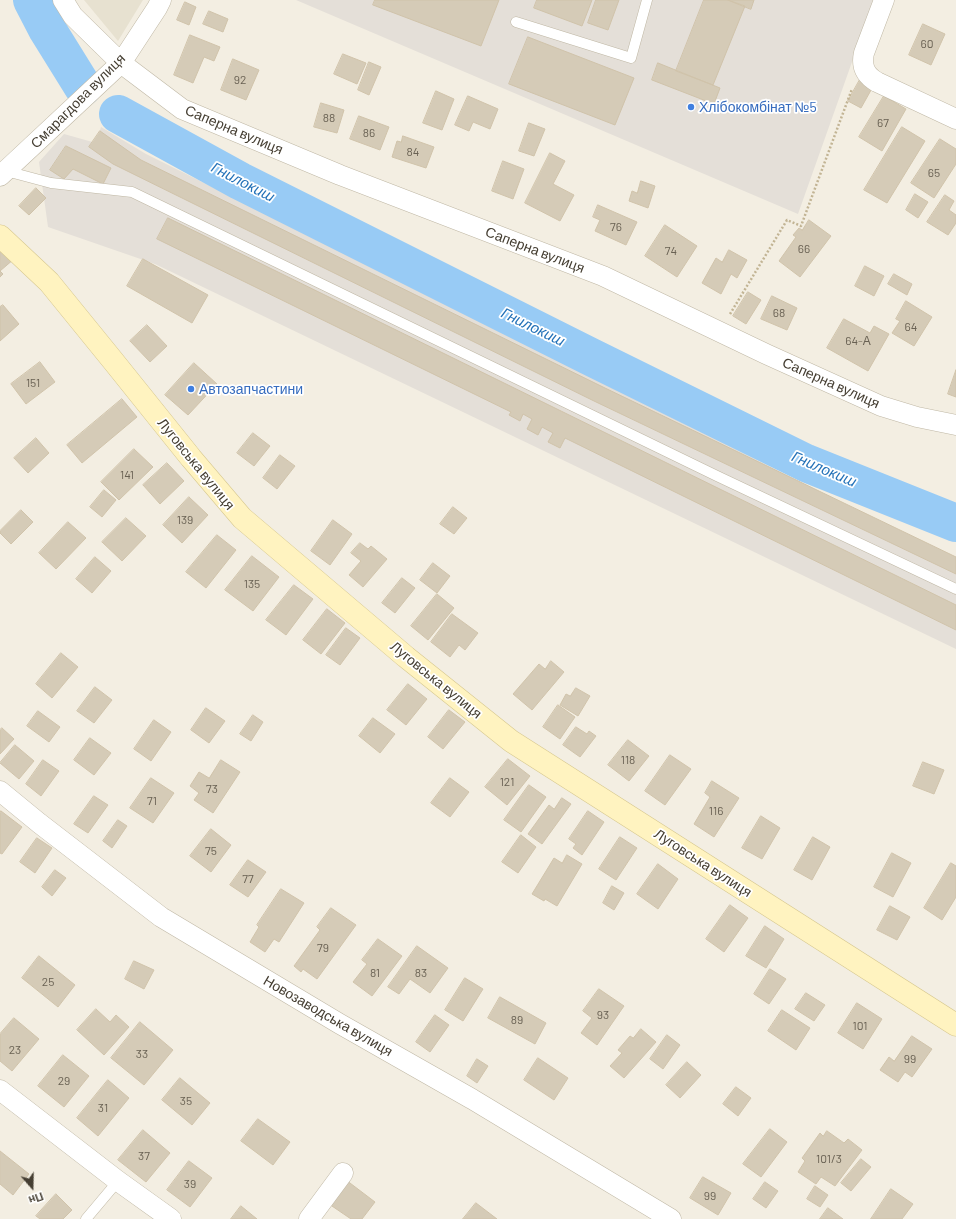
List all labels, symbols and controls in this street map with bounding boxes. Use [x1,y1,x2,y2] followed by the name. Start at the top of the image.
[921,37,933,51] house number: 60
[27,50,129,152] street label: Смарагдова вулиця
[234,73,246,87] house number: 92
[699,99,817,115] place label: Хлібокомбінат №5
[182,102,286,158] street label: Саперна вулиця
[686,102,696,112] marker: Хлібокомбінат №5
[323,111,335,125] house number: 88
[877,116,889,130] house number: 67
[363,126,375,140] house number: 86
[407,145,419,159] house number: 84
[208,158,278,206] water label: Гнилокиш
[928,166,940,180] house number: 65
[610,220,622,234] house number: 76
[483,223,587,277] street label: Саперна вулиця
[798,242,810,256] house number: 66
[665,244,677,258] house number: 74
[498,304,568,350] water label: Гнилокиш
[773,306,785,320] house number: 68
[905,320,917,334] house number: 64
[845,334,871,348] house number: 64-А
[780,354,882,412] street label: Саперна вулиця
[26,376,40,390] house number: 151
[199,381,303,397] place label: Автозапчастини
[186,384,196,394] marker: Автозапчастини
[154,415,238,513] street label: Луговська вулиця
[789,447,859,491] water label: Гнилокиш
[120,468,134,482] house number: 141
[177,513,193,527] house number: 139
[244,577,260,591] house number: 135
[387,638,485,722] street label: Луговська вулиця
[621,753,635,767] house number: 118
[500,775,514,789] house number: 121
[206,782,218,796] house number: 73
[147,794,157,808] house number: 71
[709,804,723,818] house number: 116
[651,825,755,901] street label: Луговська вулиця
[205,844,217,858] house number: 75
[242,872,254,886] house number: 77
[317,941,329,955] house number: 79
[370,966,380,980] house number: 81
[415,966,427,980] house number: 83
[260,972,396,1060] street label: Новозаводська вулиця
[42,975,54,989] house number: 25
[597,1008,609,1022] house number: 93
[511,1013,523,1027] house number: 89
[853,1019,867,1033] house number: 101
[9,1043,21,1057] house number: 23
[136,1047,148,1061] house number: 33
[904,1052,916,1066] house number: 99
[58,1074,70,1088] house number: 29
[180,1094,192,1108] house number: 35
[98,1101,108,1115] house number: 31
[138,1149,150,1163] house number: 37
[816,1152,842,1166] house number: 101/3
[12,1167,52,1207] north arrow
[184,1177,196,1191] house number: 39
[704,1189,716,1203] house number: 99
[27,1190,45,1207] text: Пн

